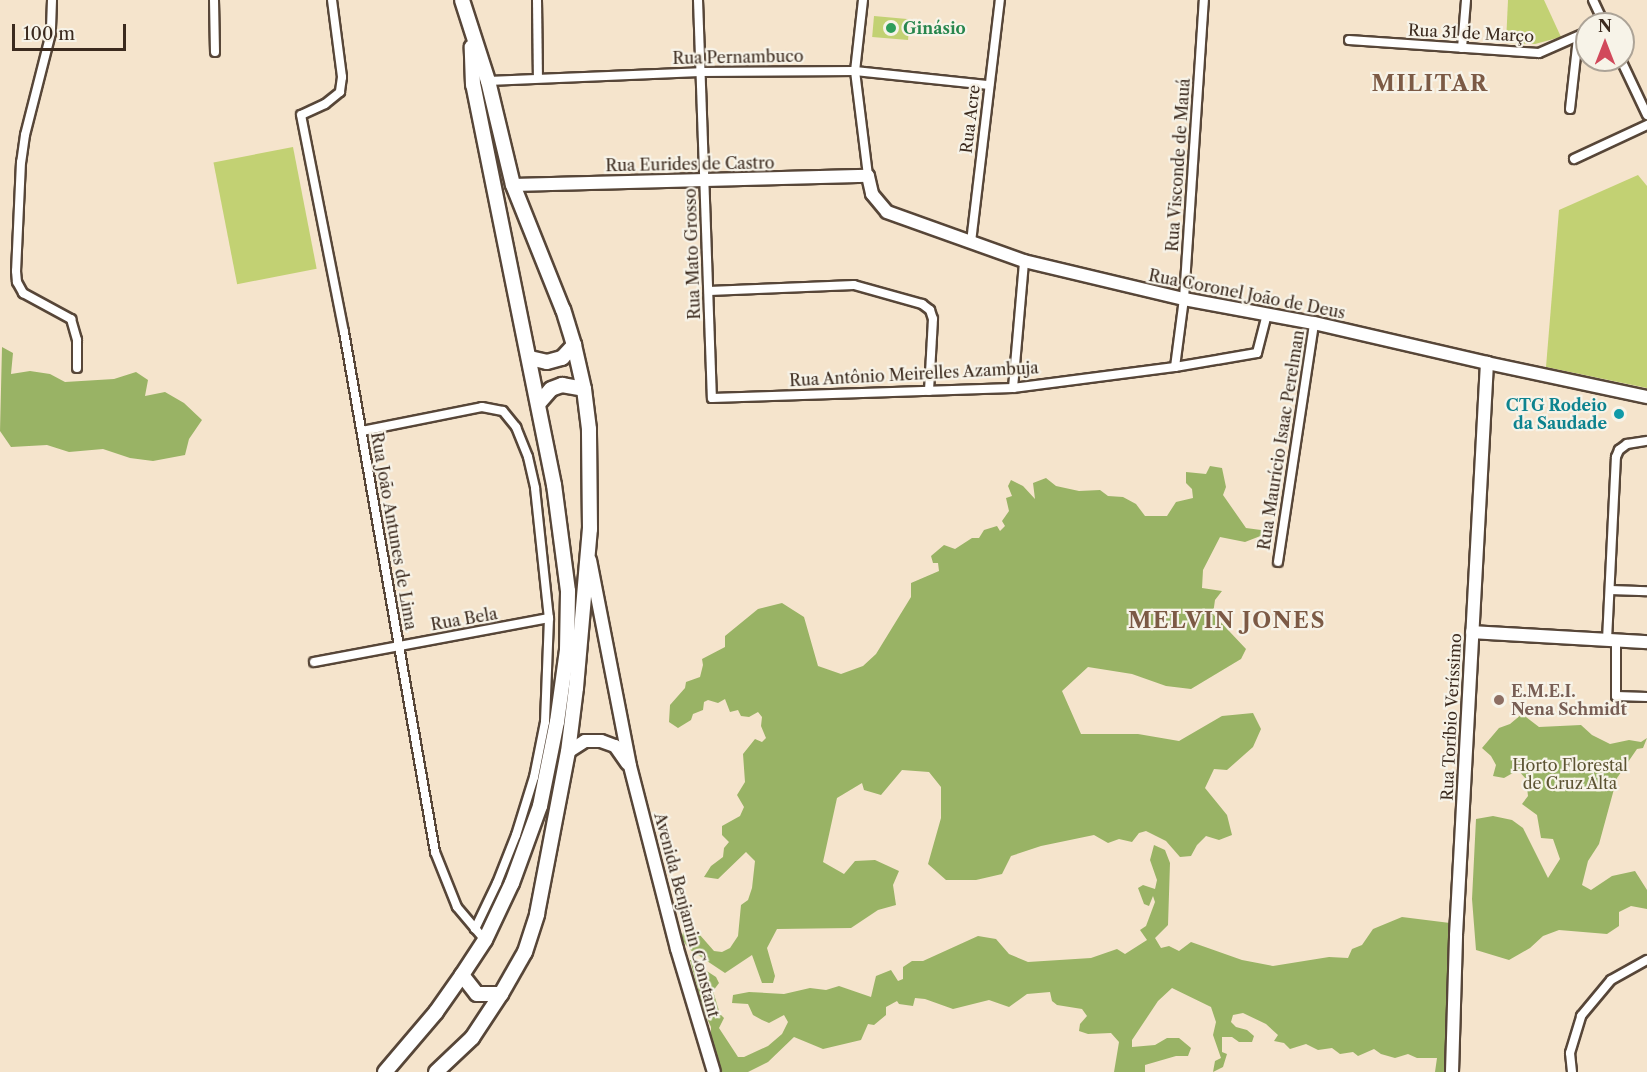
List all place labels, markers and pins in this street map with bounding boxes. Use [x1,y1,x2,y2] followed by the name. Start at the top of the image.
[903,18,966,38] place label: Ginásio
[884,21,898,35] marker: Ginásio
[1506,395,1607,433] place label: CTG Rodeio da Saudade
[1612,407,1626,421] marker: CTG Rodeio da Saudade
[1511,681,1627,719] place label: E.M.E.I. Nena Schmidt
[1492,693,1506,707] marker: E.M.E.I. Nena Schmidt

